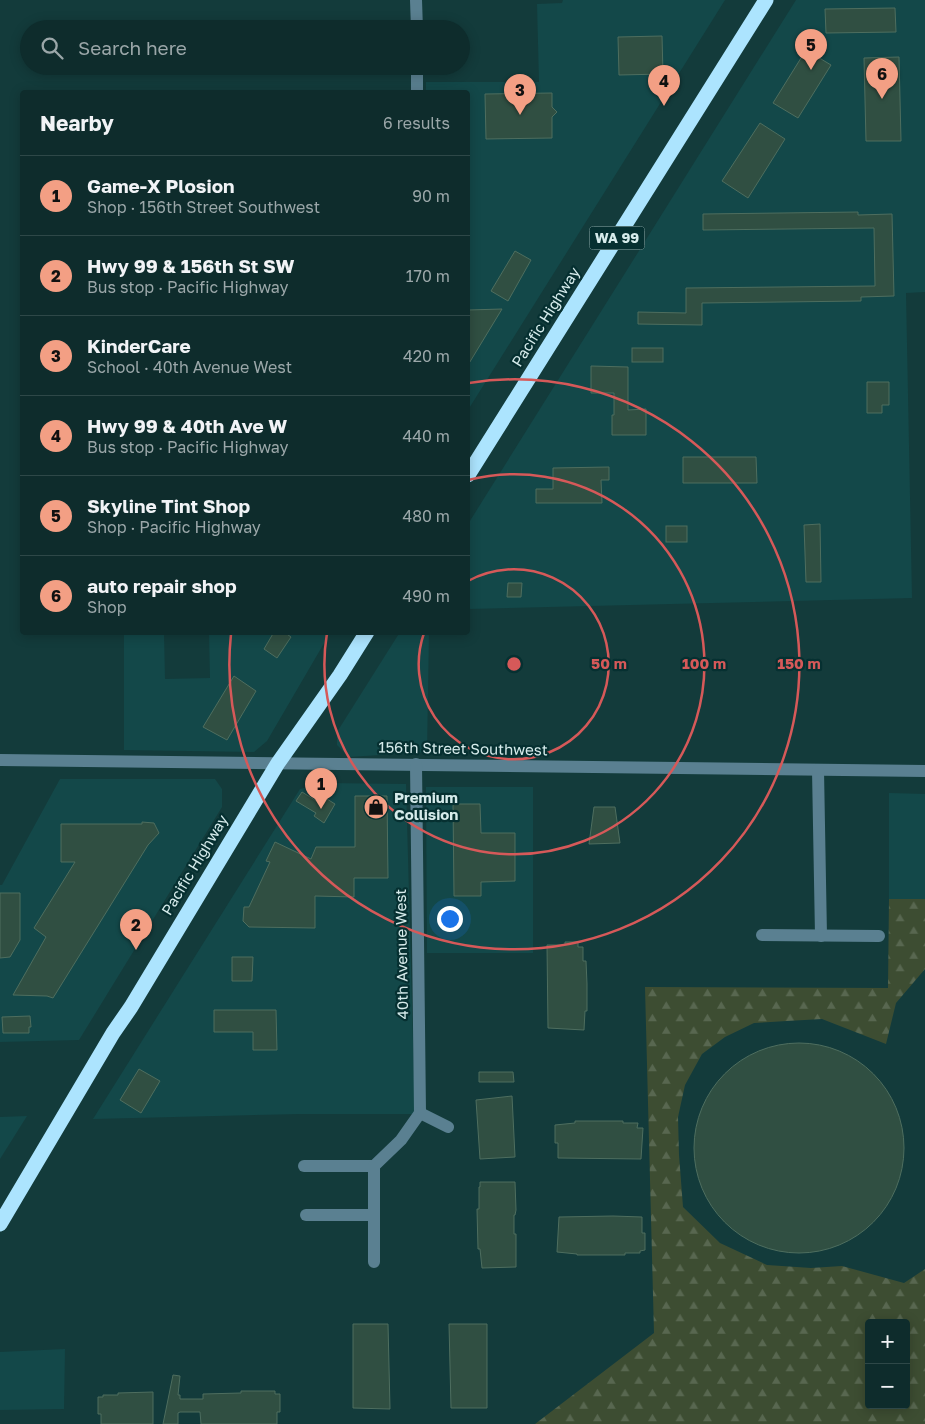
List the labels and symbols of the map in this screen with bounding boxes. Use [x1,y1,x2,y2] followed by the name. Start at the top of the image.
[795,29,827,70] pin: 5
[866,58,898,99] pin: 6
[648,65,680,106] pin: 4
[504,74,536,115] pin: 3
[590,227,644,250] road number: WA 99
[507,263,583,370] street label: Pacific Highway
[591,654,627,672] text: 50 m
[682,654,726,672] text: 100 m
[777,654,821,672] text: 150 m
[505,655,523,673] centre of rings
[378,738,548,758] street label: 156th Street Southwest
[305,768,337,809] pin: 1
[394,788,458,823] place label: Premium Collision
[363,794,389,820] shop icon: Premium Collision
[157,811,231,918] street label: Pacific Highway
[391,889,411,1019] street label: 40th Avenue West
[437,906,463,932] your location
[120,909,152,950] pin: 2

